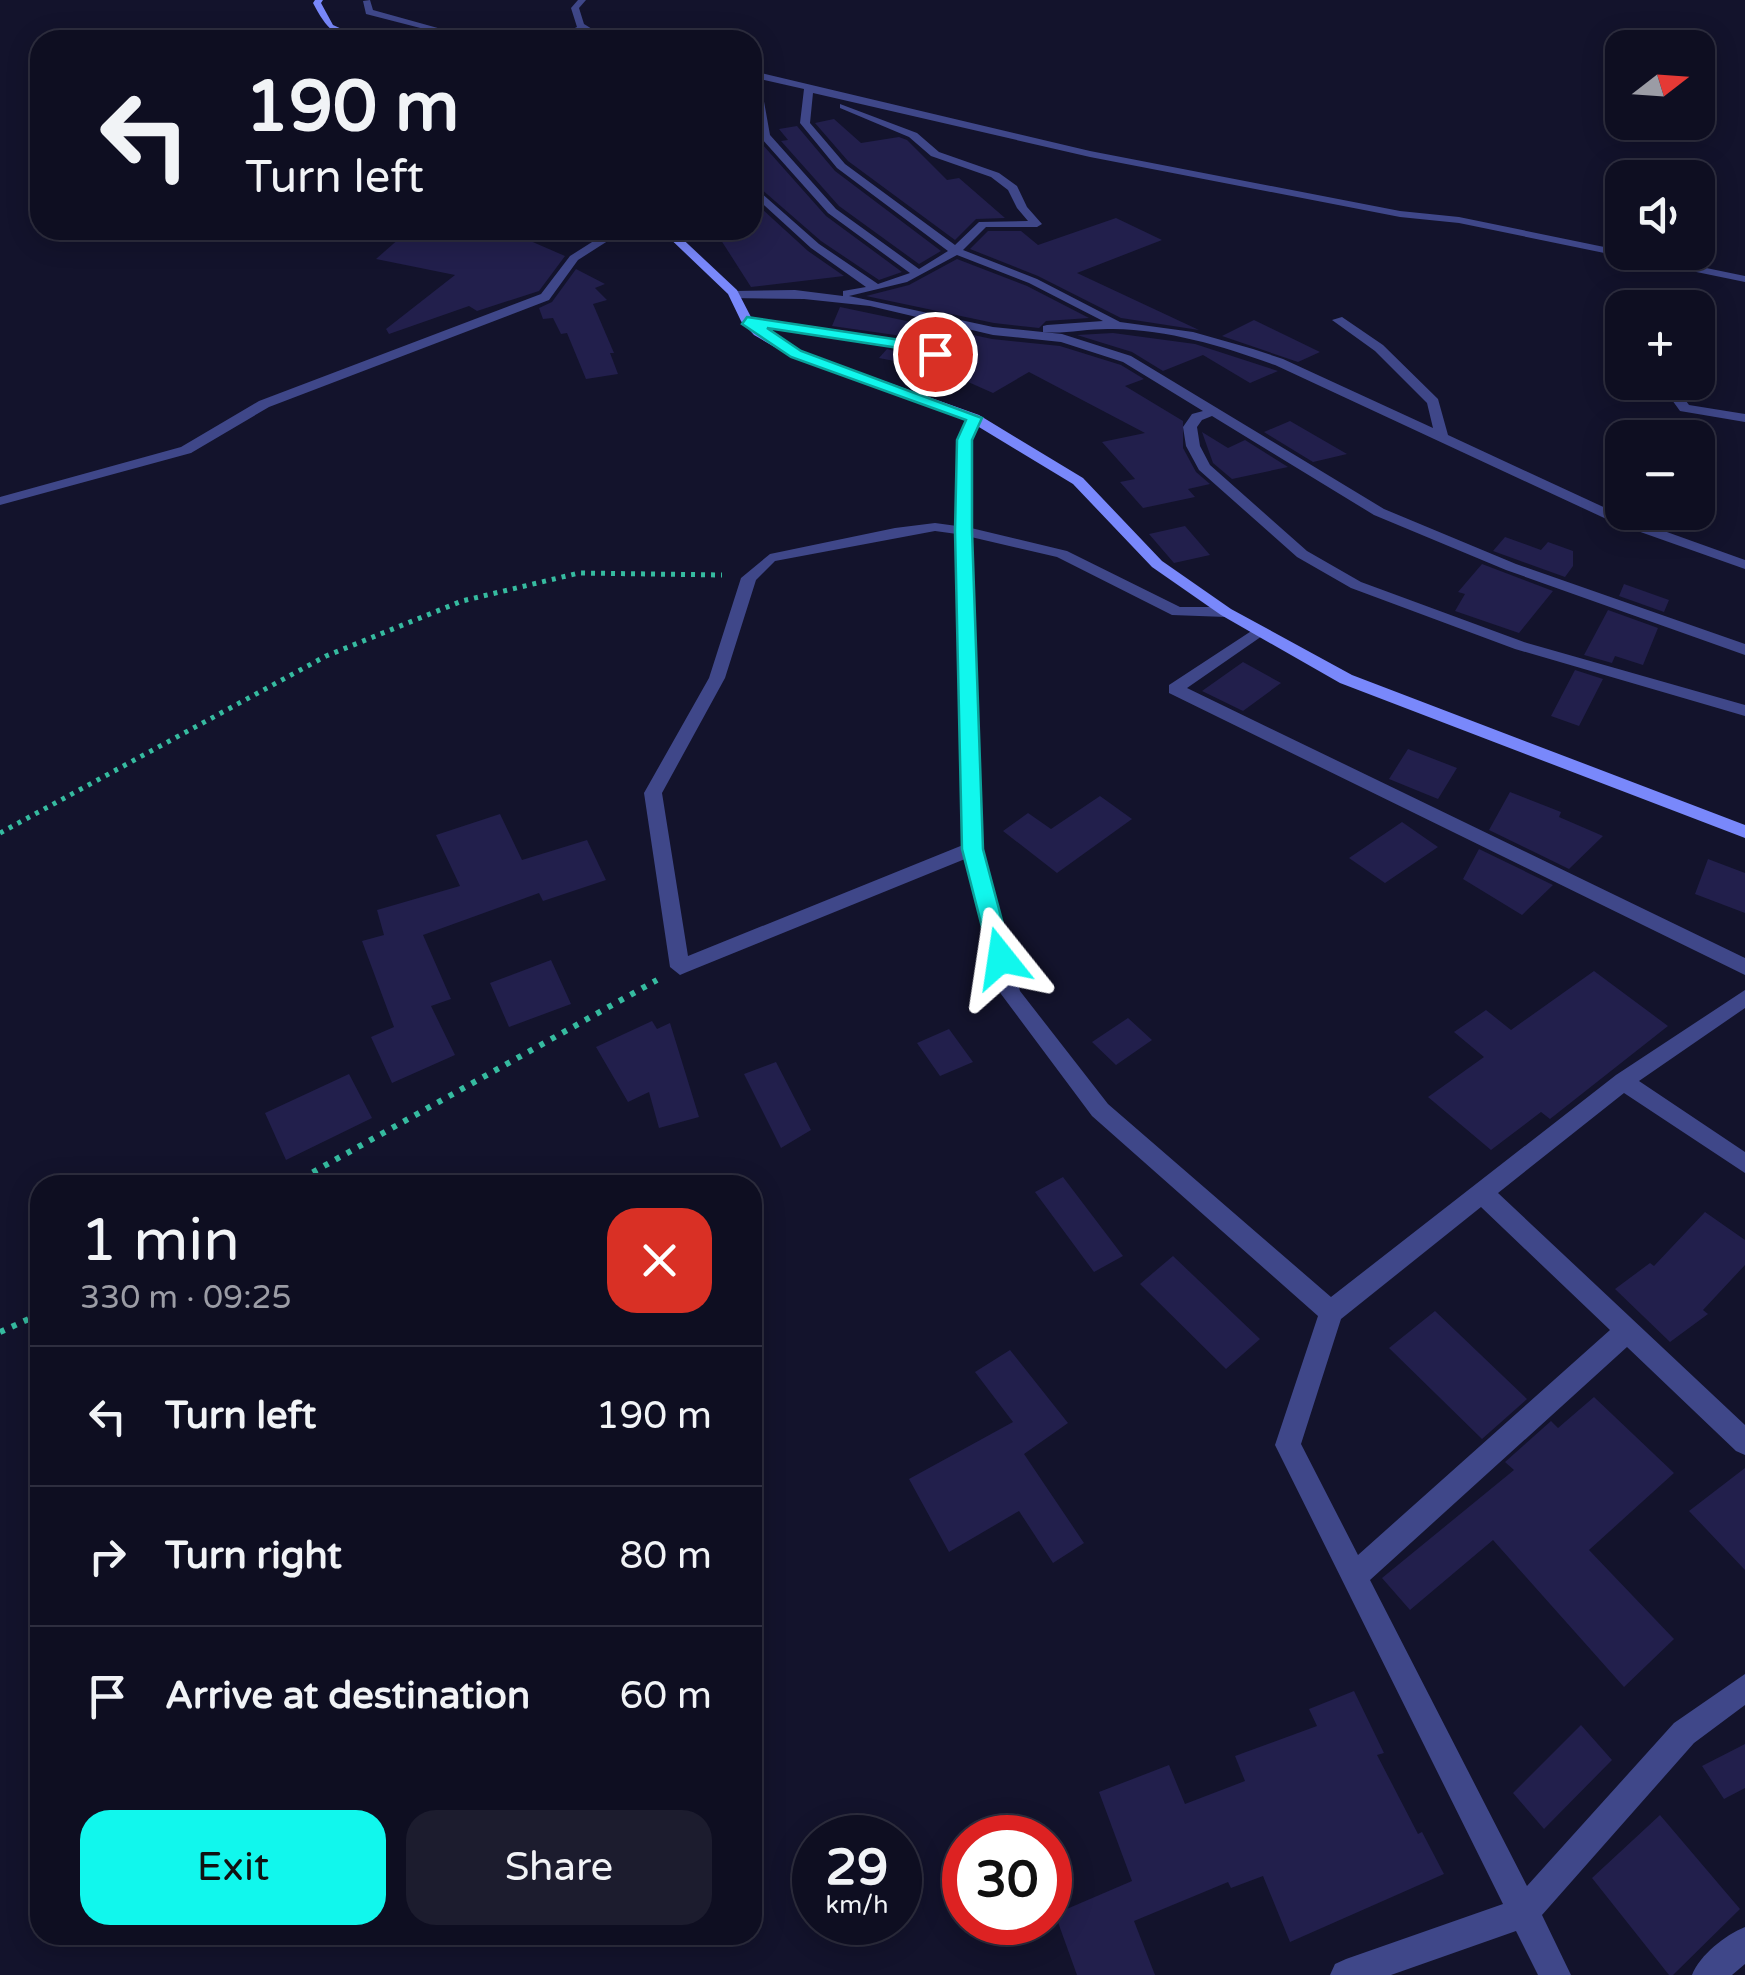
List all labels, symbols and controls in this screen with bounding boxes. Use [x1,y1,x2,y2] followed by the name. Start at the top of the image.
[1605,30,1715,140] north arrow
[1605,30,1715,530] map controls
[245,66,459,150] text: 190 m
[80,70,210,200] icon: left
[245,151,424,205] text: Turn left
[1605,160,1715,270] button: sound
[1605,290,1715,400] button: +
[893,312,978,397] pin
[908,327,963,382] icon: arrive
[1605,420,1715,530] button: −
[949,906,1053,1010] position arrow
[80,1205,240,1277] text: 1 min
[607,1208,712,1313] button: close
[80,1279,292,1317] text: 330 m · 09:25
[80,1389,135,1444] icon: left
[165,1393,316,1439] text: Turn left
[596,1393,712,1439] text: 190 m
[80,1529,135,1584] icon: right
[165,1533,342,1579] text: Turn right
[620,1533,712,1579] text: 80 m
[80,1669,135,1724] icon: arrive
[165,1673,530,1719] text: Arrive at destination
[620,1673,712,1719] text: 60 m
[80,1810,386,1925] button: Exit
[406,1810,712,1925] button: Share
[942,1815,1072,1945] speed limit sign: 30
[826,1838,888,1898] text: 29
[826,1890,888,1920] text: km/h

